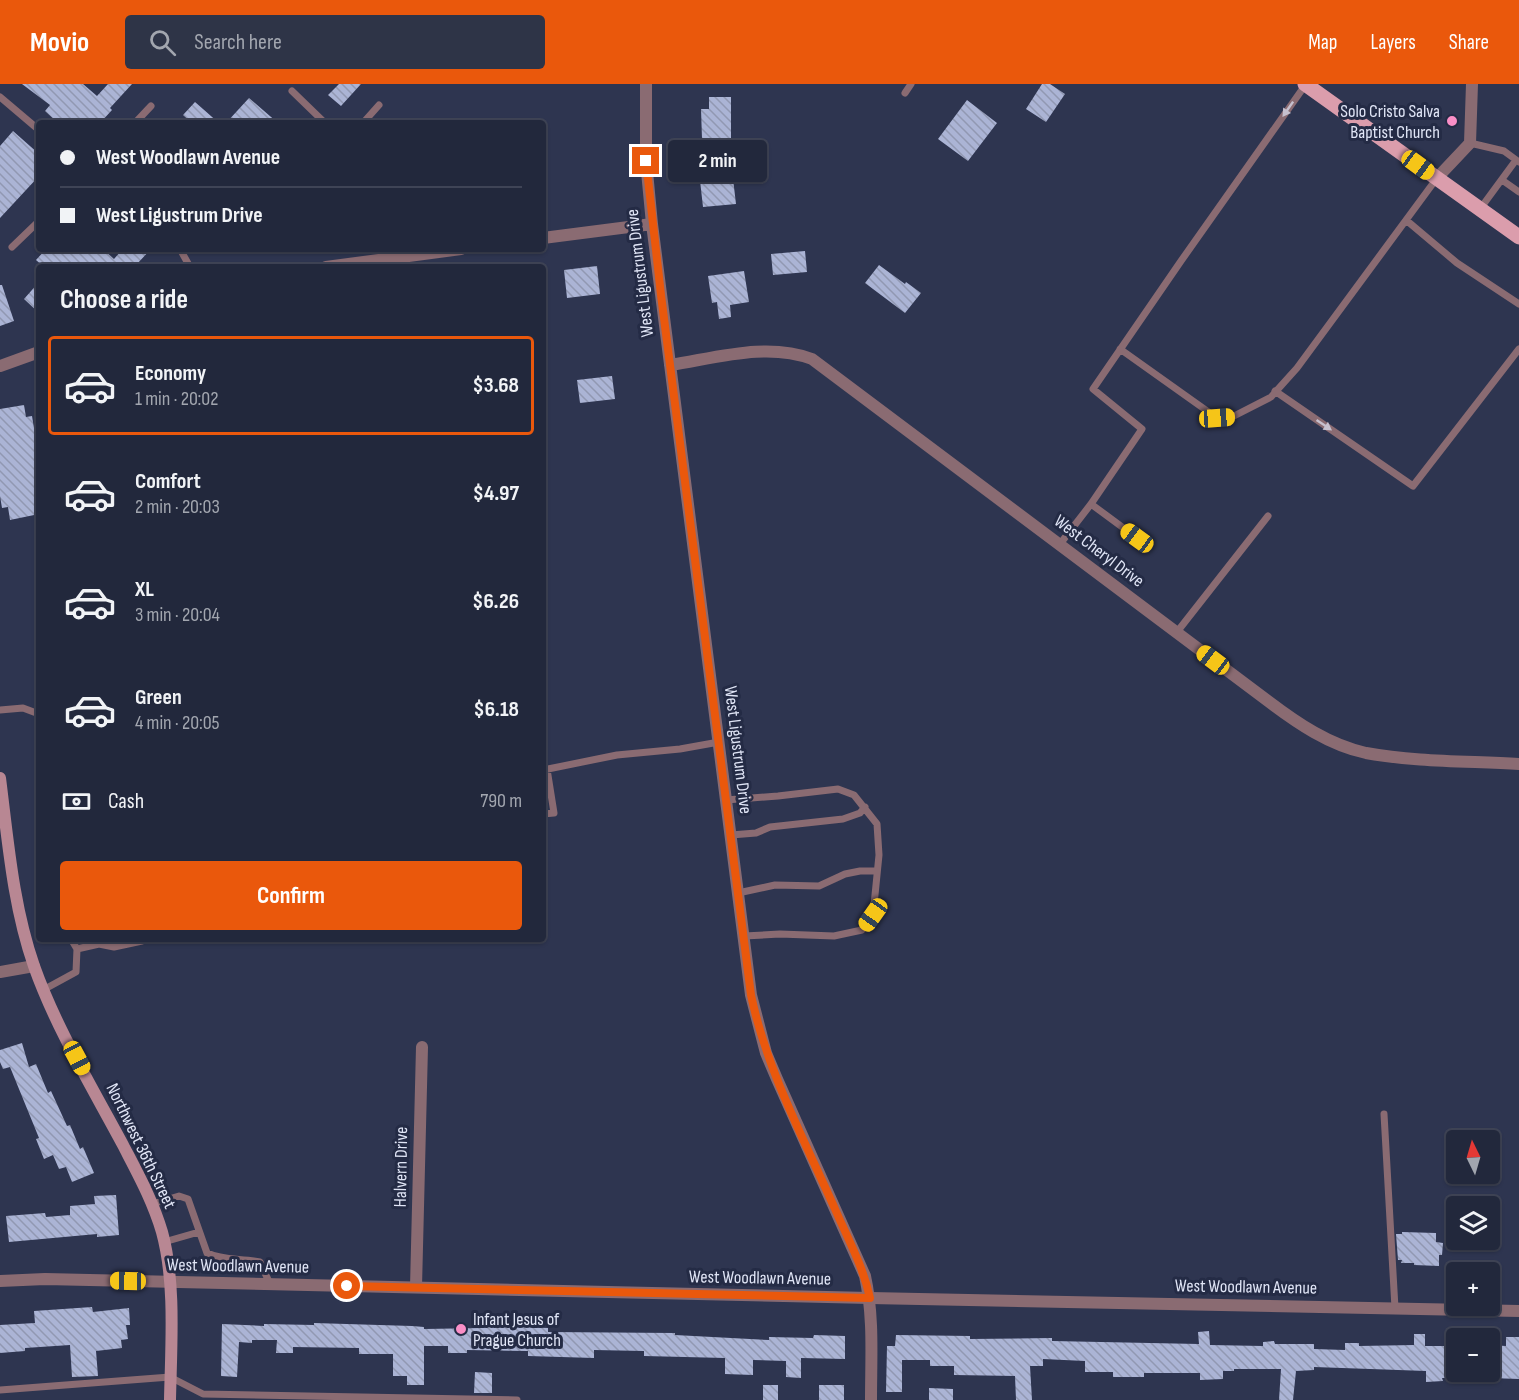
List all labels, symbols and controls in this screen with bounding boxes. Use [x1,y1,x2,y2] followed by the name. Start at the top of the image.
[125,15,545,69] search box
[30,26,89,59] text: Movio
[146,26,179,59] icon: search
[194,29,282,56] text: Search here
[1308,30,1337,55] text: Map
[1370,30,1416,55] text: Layers
[1449,30,1489,55] text: Share
[1282,101,1294,117] one-way arrow
[1340,101,1440,143] place label: Solo Cristo Salva Baptist Church
[1445,114,1459,128] marker: Solo Cristo Salva Baptist Church
[667,140,766,182] callout: 2 min
[96,144,280,171] text: West Woodlawn Avenue
[632,147,659,174] route end
[1398,147,1438,183] car
[698,149,737,173] text: 2 min
[96,202,263,229] text: West Ligustrum Drive
[622,208,658,338] street label: West Ligustrum Drive
[60,284,188,316] text: Choose a ride
[63,359,117,413] icon: car
[135,360,206,387] text: Economy
[473,372,519,399] text: $3.68
[135,387,218,411] text: 1 min · 20:02
[1198,408,1236,428] car
[1315,419,1332,430] one-way arrow
[63,467,117,521] icon: car
[135,468,201,495] text: Comfort
[473,480,519,507] text: $4.97
[135,495,220,519] text: 2 min · 20:03
[1050,510,1148,592] street label: West Cheryl Drive
[1117,520,1157,556] car
[63,575,117,629] icon: car
[135,576,154,603] text: XL
[472,588,519,615] text: $6.26
[135,603,220,627] text: 3 min · 20:04
[1193,642,1233,678] car
[63,683,117,737] icon: car
[135,684,182,711] text: Green
[720,685,756,815] street label: West Ligustrum Drive
[474,696,519,723] text: $6.18
[135,711,220,735] text: 4 min · 20:05
[60,785,93,818] icon: cash
[108,788,144,815] text: Cash
[480,789,522,813] text: 790 m
[60,861,522,930] button: Confirm
[855,895,891,935] car
[61,1038,93,1078] car
[102,1080,181,1213] street label: Northwest 36th Street
[390,1127,412,1207] street label: Halvern Drive
[1446,1130,1500,1184] north arrow
[1446,1130,1500,1382] map controls
[1446,1196,1500,1250] button: layers
[167,1254,309,1278] street label: West Woodlawn Avenue
[1446,1262,1500,1316] button: +
[689,1266,831,1290] street label: West Woodlawn Avenue
[110,1272,146,1290] car
[333,1272,360,1299] route start
[1175,1275,1317,1299] street label: West Woodlawn Avenue
[473,1309,561,1351] place label: Infant Jesus of Prague Church
[454,1322,468,1336] marker: Infant Jesus of Prague Church
[1446,1328,1500,1382] button: −

